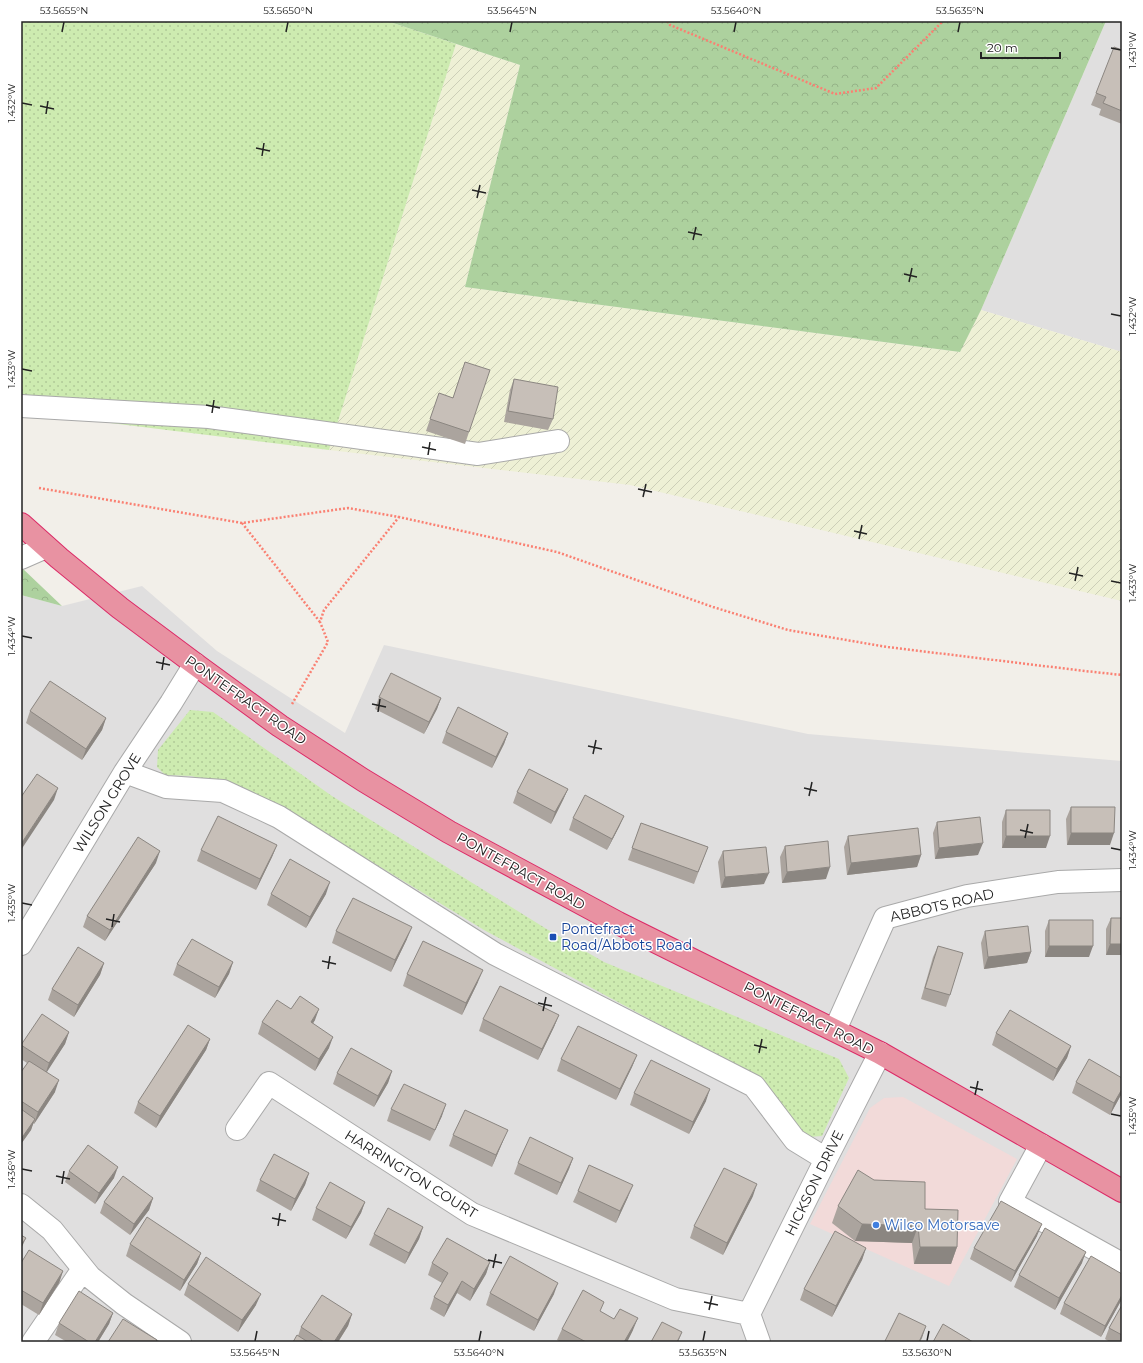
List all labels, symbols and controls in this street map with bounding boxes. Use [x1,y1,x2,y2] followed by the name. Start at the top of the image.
[40,4,88,17] text: 53.5655°N
[263,4,313,17] text: 53.5650°N
[487,4,537,17] text: 53.5645°N
[711,4,761,17] text: 53.5640°N
[936,4,984,17] text: 53.5635°N
[1126,32,1139,68] text: 1.431°W
[981,34,1060,60] scale bar
[987,40,1018,55] text: 20 m
[5,84,18,122] text: 1.432°W
[1126,297,1139,335] text: 1.432°W
[5,350,18,388] text: 1.433°W
[1126,564,1139,602] text: 1.433°W
[5,616,18,656] text: 1.434°W
[182,651,310,749] street label: PONTEFRACT ROAD
[69,750,145,856] street label: WILSON GROVE
[454,828,588,914] street label: PONTEFRACT ROAD
[1126,830,1139,870] text: 1.434°W
[5,884,18,922] text: 1.435°W
[888,884,996,926] street label: ABBOTS ROAD
[561,920,692,954] place label: Pontefract Road/Abbots Road
[548,932,558,942] marker: Pontefract Road/Abbots Road
[741,977,877,1059] street label: PONTEFRACT ROAD
[1126,1097,1139,1135] text: 1.435°W
[341,1126,481,1222] street label: HARRINGTON COURT
[781,1127,847,1239] street label: HICKSON DRIVE
[5,1149,18,1189] text: 1.436°W
[884,1216,1000,1234] place label: Wilco Motorsave
[871,1220,881,1230] marker: Wilco Motorsave
[230,1346,280,1359] text: 53.5645°N
[454,1346,504,1359] text: 53.5640°N
[679,1346,727,1359] text: 53.5635°N
[902,1346,952,1359] text: 53.5630°N

